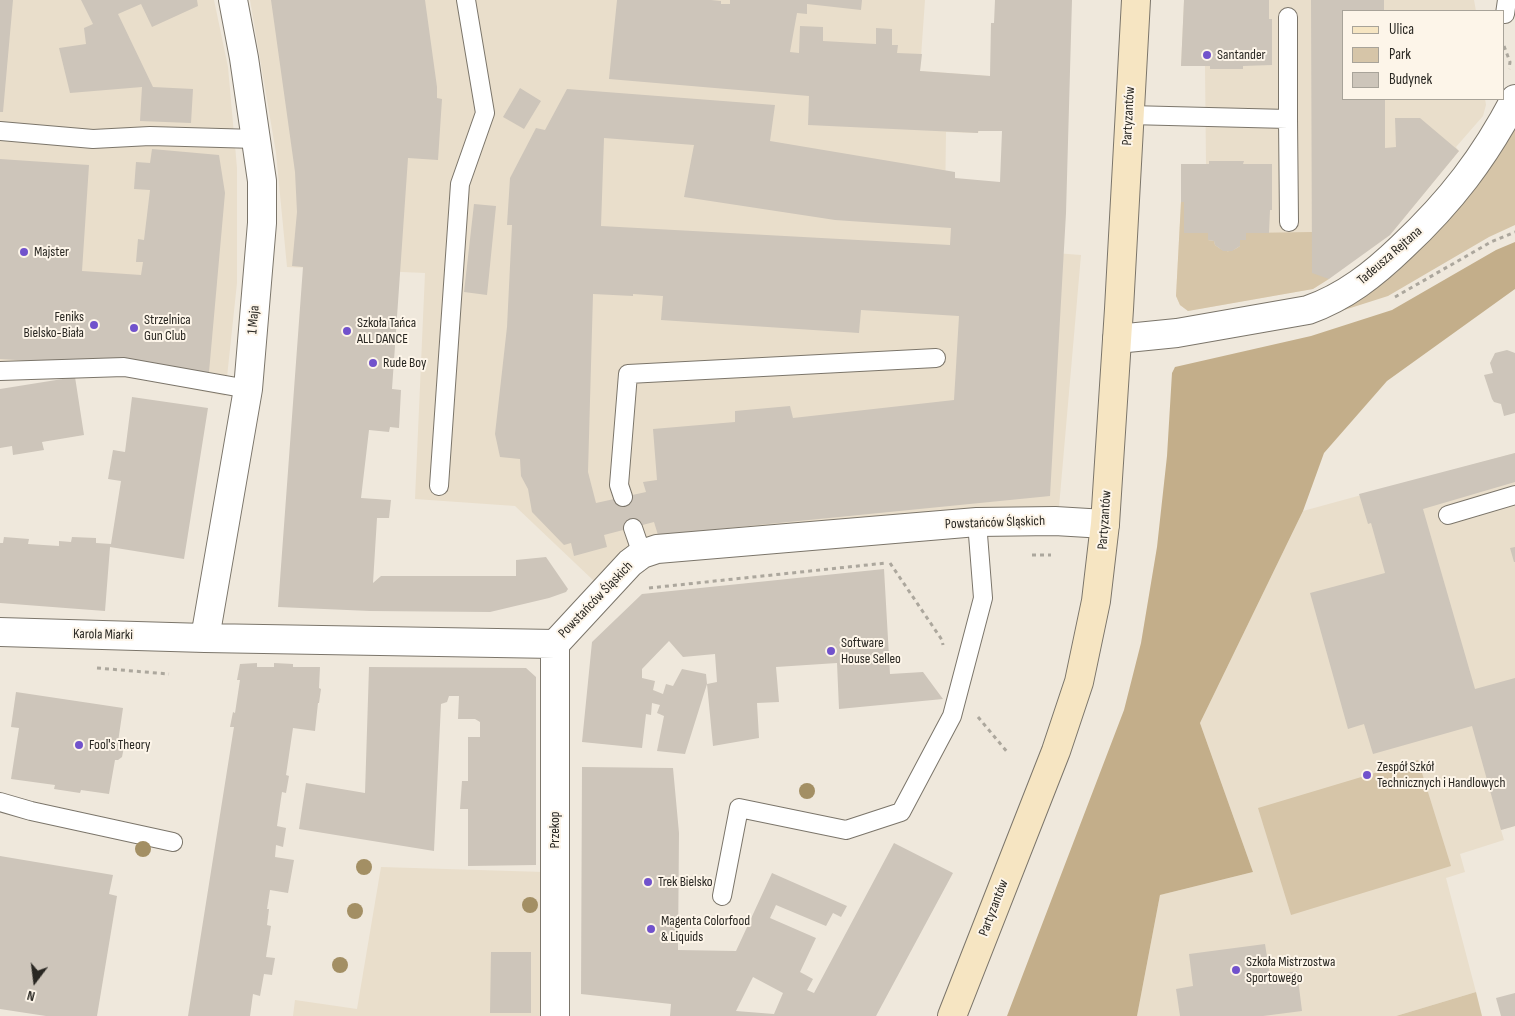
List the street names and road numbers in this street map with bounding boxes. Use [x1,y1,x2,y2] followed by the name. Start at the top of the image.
[1119,86,1139,146] street label: Partyzantów
[1354,223,1426,289] street label: Tadeusza Rejtana
[244,305,264,335] street label: 1 Maja
[1095,490,1115,550] street label: Partyzantów
[945,513,1045,533] street label: Powstańców Śląskich
[555,558,637,642] street label: Powstańców Śląskich
[73,626,133,644] street label: Karola Miarki
[547,811,563,849] street label: Przekop
[976,877,1012,939] street label: Partyzantów

